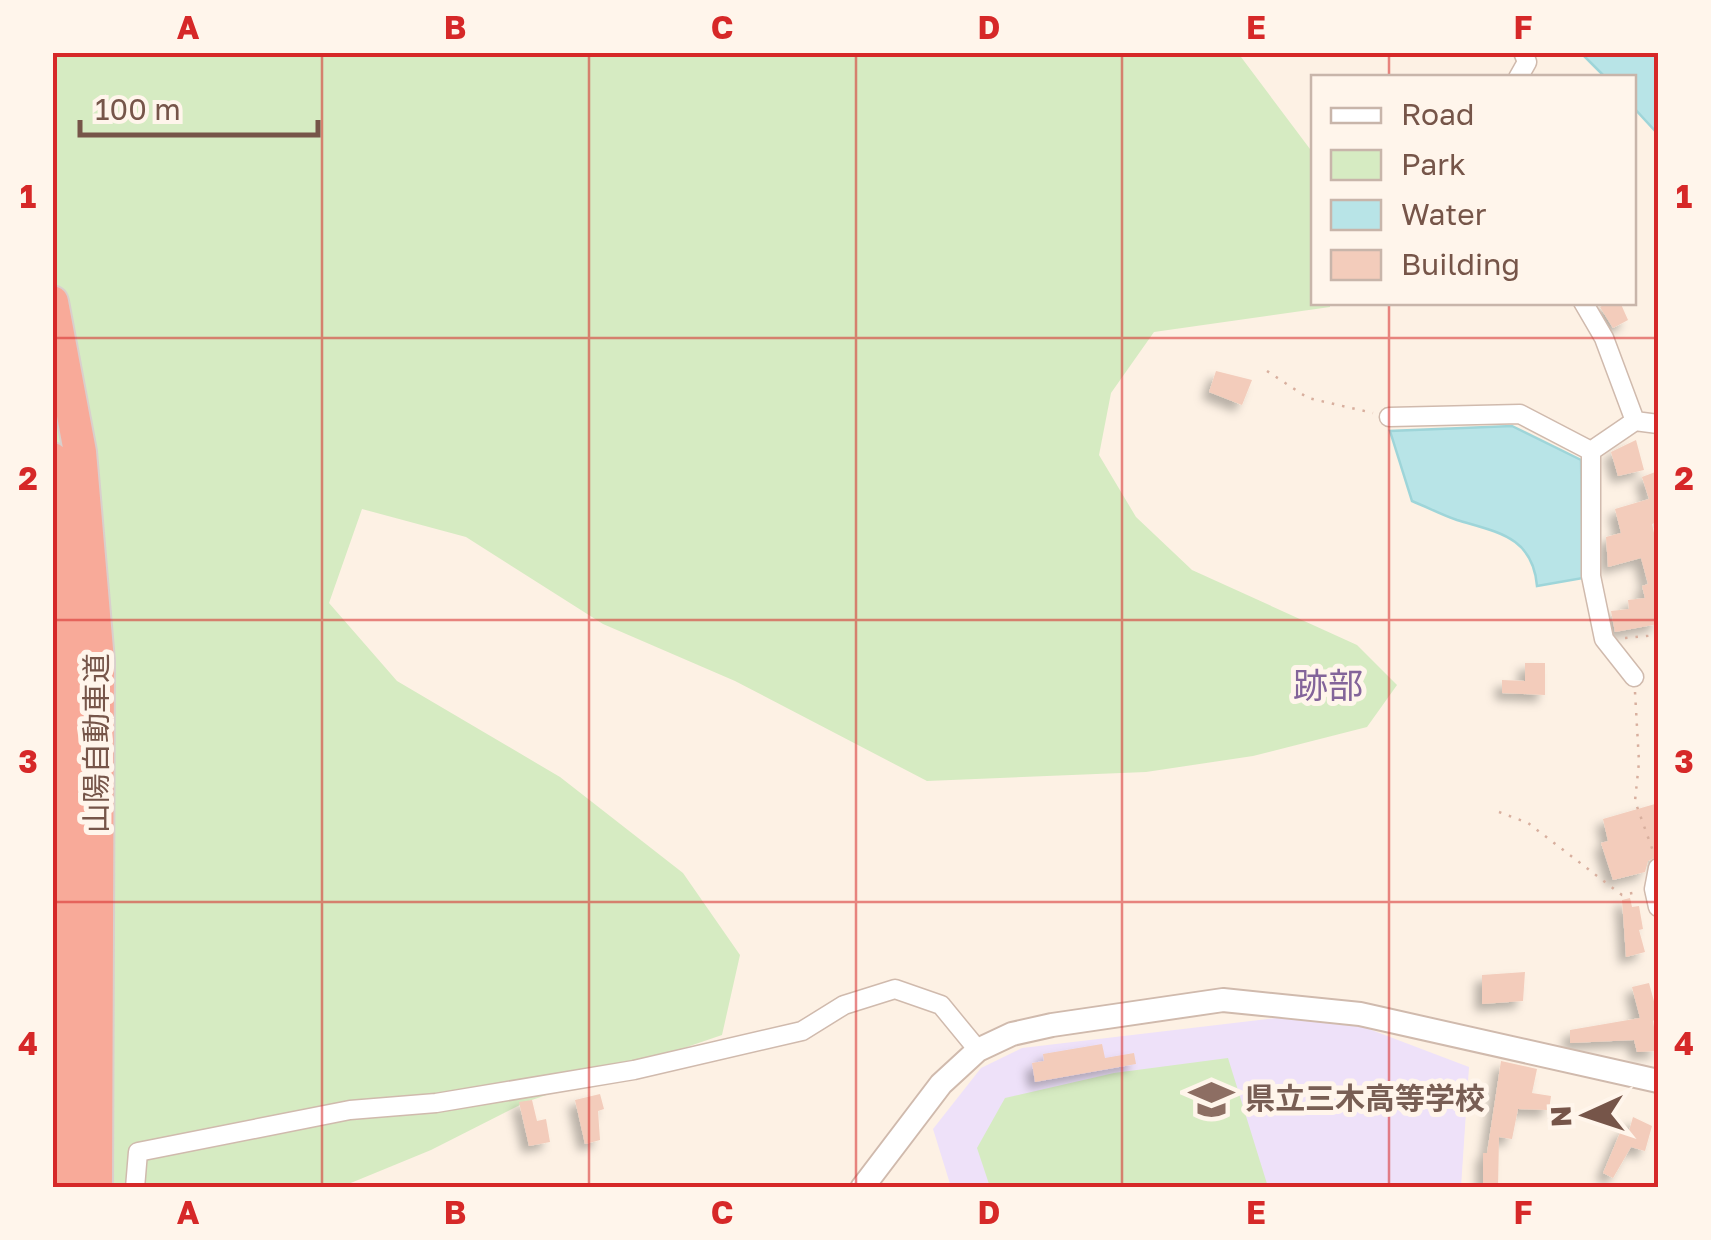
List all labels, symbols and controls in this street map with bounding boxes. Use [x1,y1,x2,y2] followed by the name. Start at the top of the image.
[177,8,200,46] text: A
[444,8,466,46] text: B
[711,8,733,46] text: C
[978,8,1000,46] text: D
[1246,8,1266,46] text: E
[1513,8,1533,46] text: F
[80,75,318,137] scale bar
[1311,75,1636,305] legend
[95,91,181,127] text: 100 m
[1401,96,1475,132] text: Road
[1401,146,1466,182] text: Park
[20,177,36,215] text: 1
[1676,177,1692,215] text: 1
[1401,196,1487,232] text: Water
[1401,246,1520,282] text: Building
[18,459,38,497] text: 2
[1674,459,1694,497] text: 2
[78,653,114,833] street label: 山陽自動車道
[1293,664,1363,706] district label: 跡部
[18,742,38,780] text: 3
[1674,742,1694,780] text: 3
[18,1024,38,1062] text: 4
[1674,1024,1694,1062] text: 4
[1536,1065,1636,1165] north arrow
[1188,1075,1236,1123] school or university icon: 県立三木高等学校
[1245,1080,1485,1116] place label: 県立三木高等学校
[1544,1105,1578,1128] text: N
[177,1193,200,1231] text: A
[444,1193,466,1231] text: B
[711,1193,733,1231] text: C
[978,1193,1000,1231] text: D
[1246,1193,1266,1231] text: E
[1513,1193,1533,1231] text: F

